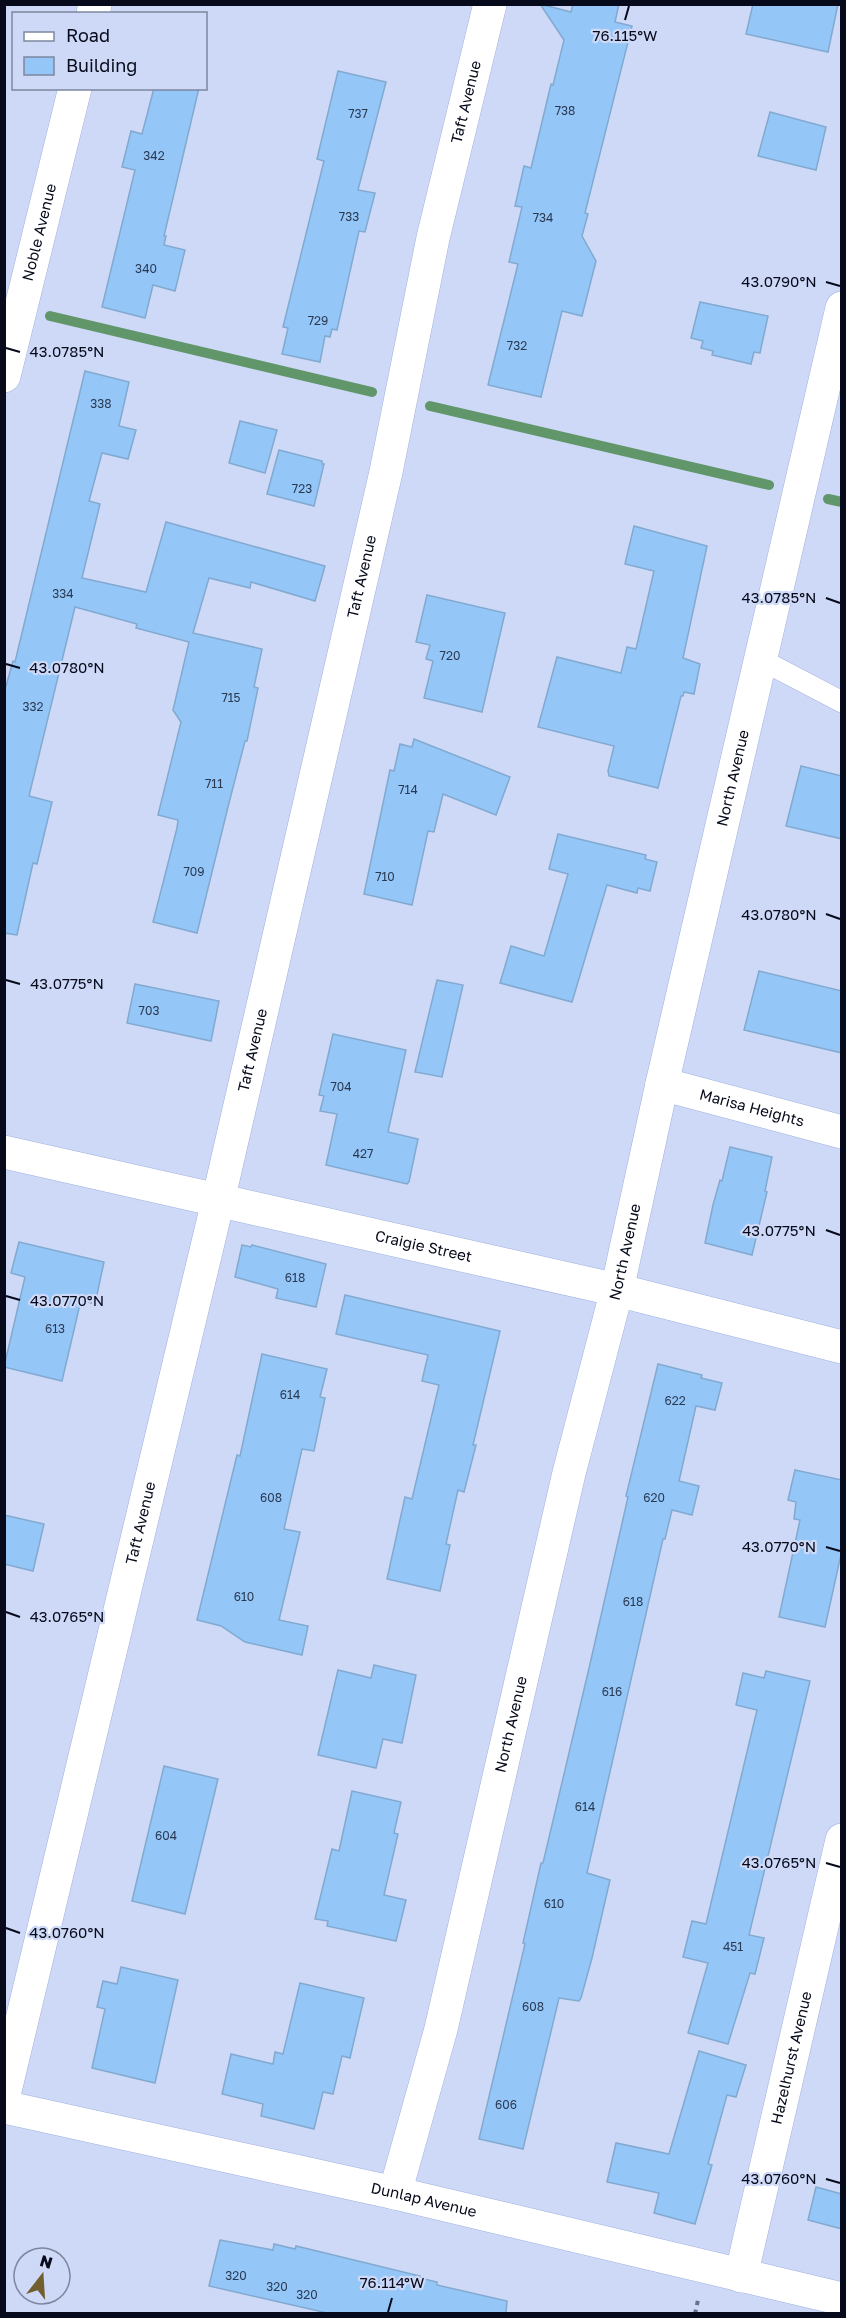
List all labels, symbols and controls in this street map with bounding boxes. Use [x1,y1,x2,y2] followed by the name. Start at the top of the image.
[12,12,207,90] legend
[66,24,110,46] text: Road
[592,26,658,44] text: 76.115°W
[66,54,137,76] text: Building
[446,58,484,145] street label: Taft Avenue
[555,103,575,118] house number: 738
[348,106,368,121] house number: 737
[143,148,165,163] house number: 342
[18,181,59,283] street label: Noble Avenue
[339,209,359,224] house number: 733
[533,210,553,225] house number: 734
[135,261,157,276] house number: 340
[741,272,817,290] text: 43.0790°N
[308,313,328,328] house number: 729
[507,338,527,353] house number: 732
[30,342,104,360] text: 43.0785°N
[90,396,112,411] house number: 338
[292,481,312,496] house number: 723
[343,533,379,620] street label: Taft Avenue
[52,586,74,601] house number: 334
[742,588,816,606] text: 43.0785°N
[440,648,460,663] house number: 720
[29,658,105,676] text: 43.0780°N
[221,690,241,705] house number: 715
[22,699,44,714] house number: 332
[712,727,752,828] street label: North Avenue
[205,776,223,791] house number: 711
[398,782,418,797] house number: 714
[183,864,205,879] house number: 709
[375,869,395,884] house number: 710
[741,905,817,923] text: 43.0780°N
[30,974,104,992] text: 43.0775°N
[139,1003,159,1018] house number: 703
[233,1006,270,1093] street label: Taft Avenue
[330,1079,352,1094] house number: 704
[698,1084,807,1130] street label: Marisa Heights
[353,1146,373,1161] house number: 427
[605,1201,644,1302] street label: North Avenue
[742,1221,816,1239] text: 43.0775°N
[374,1226,474,1265] street label: Craigie Street
[285,1270,305,1285] house number: 618
[30,1291,104,1309] text: 43.0770°N
[45,1321,65,1336] house number: 613
[280,1387,300,1402] house number: 614
[664,1393,686,1408] house number: 622
[121,1479,159,1566] street label: Taft Avenue
[260,1490,282,1505] house number: 608
[643,1490,665,1505] house number: 620
[742,1537,816,1555] text: 43.0770°N
[234,1589,254,1604] house number: 610
[623,1594,643,1609] house number: 618
[30,1607,104,1625] text: 43.0765°N
[490,1674,530,1774] street label: North Avenue
[602,1684,622,1699] house number: 616
[575,1799,595,1814] house number: 614
[155,1828,177,1843] house number: 604
[742,1853,816,1871] text: 43.0765°N
[544,1896,564,1911] house number: 610
[29,1923,105,1941] text: 43.0760°N
[723,1939,743,1954] house number: 451
[766,1989,815,2126] street label: Hazelhurst Avenue
[522,1999,544,2014] house number: 608
[495,2097,517,2112] house number: 606
[741,2169,817,2187] text: 43.0760°N
[369,2178,479,2220] street label: Dunlap Avenue
[12,2246,72,2306] north arrow
[38,2250,55,2273] text: N
[225,2268,247,2283] house number: 320
[360,2273,424,2291] text: 76.114°W
[266,2279,288,2294] house number: 320
[296,2287,318,2302] house number: 320

